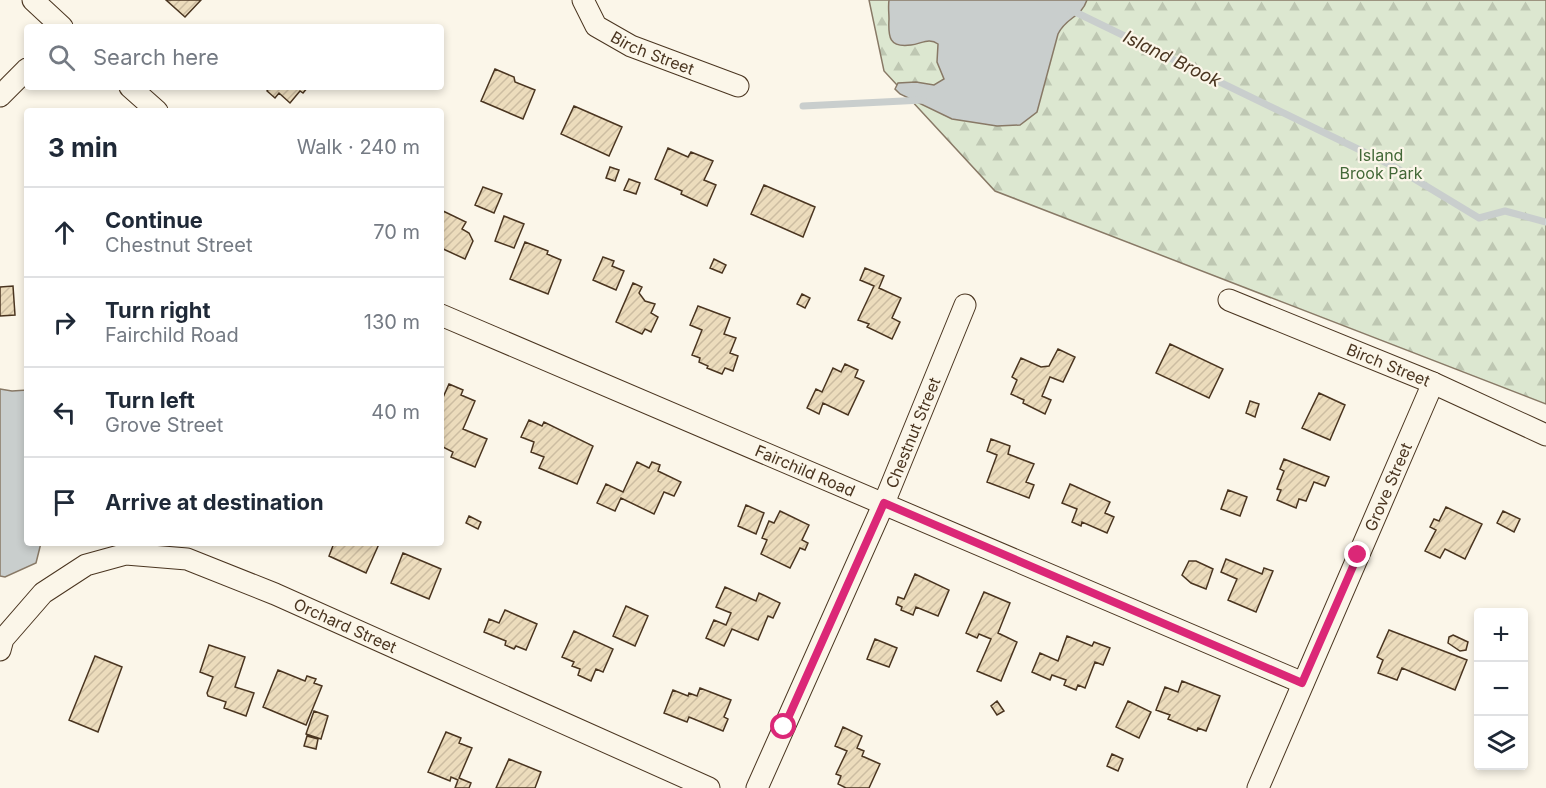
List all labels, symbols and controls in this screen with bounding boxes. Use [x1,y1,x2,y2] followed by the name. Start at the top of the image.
[24,24,444,90] search box
[1120,26,1226,92] water label: Island Brook
[607,27,697,79] street label: Birch Street
[45,41,78,74] icon: search
[93,44,219,70] text: Search here
[48,132,118,163] text: 3 min
[297,135,420,159] text: Walk · 240 m
[1340,145,1423,183] park label: Island Brook Park
[105,207,203,233] text: Continue
[48,216,81,249] icon: ahead
[373,220,420,244] text: 70 m
[105,233,252,257] text: Chestnut Street
[105,297,211,323] text: Turn right
[48,306,81,339] icon: right
[364,310,420,334] text: 130 m
[105,323,239,347] text: Fairchild Road
[1344,339,1433,391] street label: Birch Street
[881,374,944,491] street label: Chestnut Street
[105,387,195,413] text: Turn left
[48,396,81,429] icon: left
[371,400,420,424] text: 40 m
[105,413,223,437] text: Grove Street
[1360,439,1416,534] street label: Grove Street
[752,440,858,501] street label: Fairchild Road
[48,486,81,519] icon: arrive
[105,489,324,515] text: Arrive at destination
[1344,541,1370,567] route end
[291,594,400,657] street label: Orchard Street
[1474,608,1528,770] map controls
[1474,608,1528,662] button: +
[1474,662,1528,716] button: −
[770,713,796,739] route start
[1474,716,1528,770] button: layers

